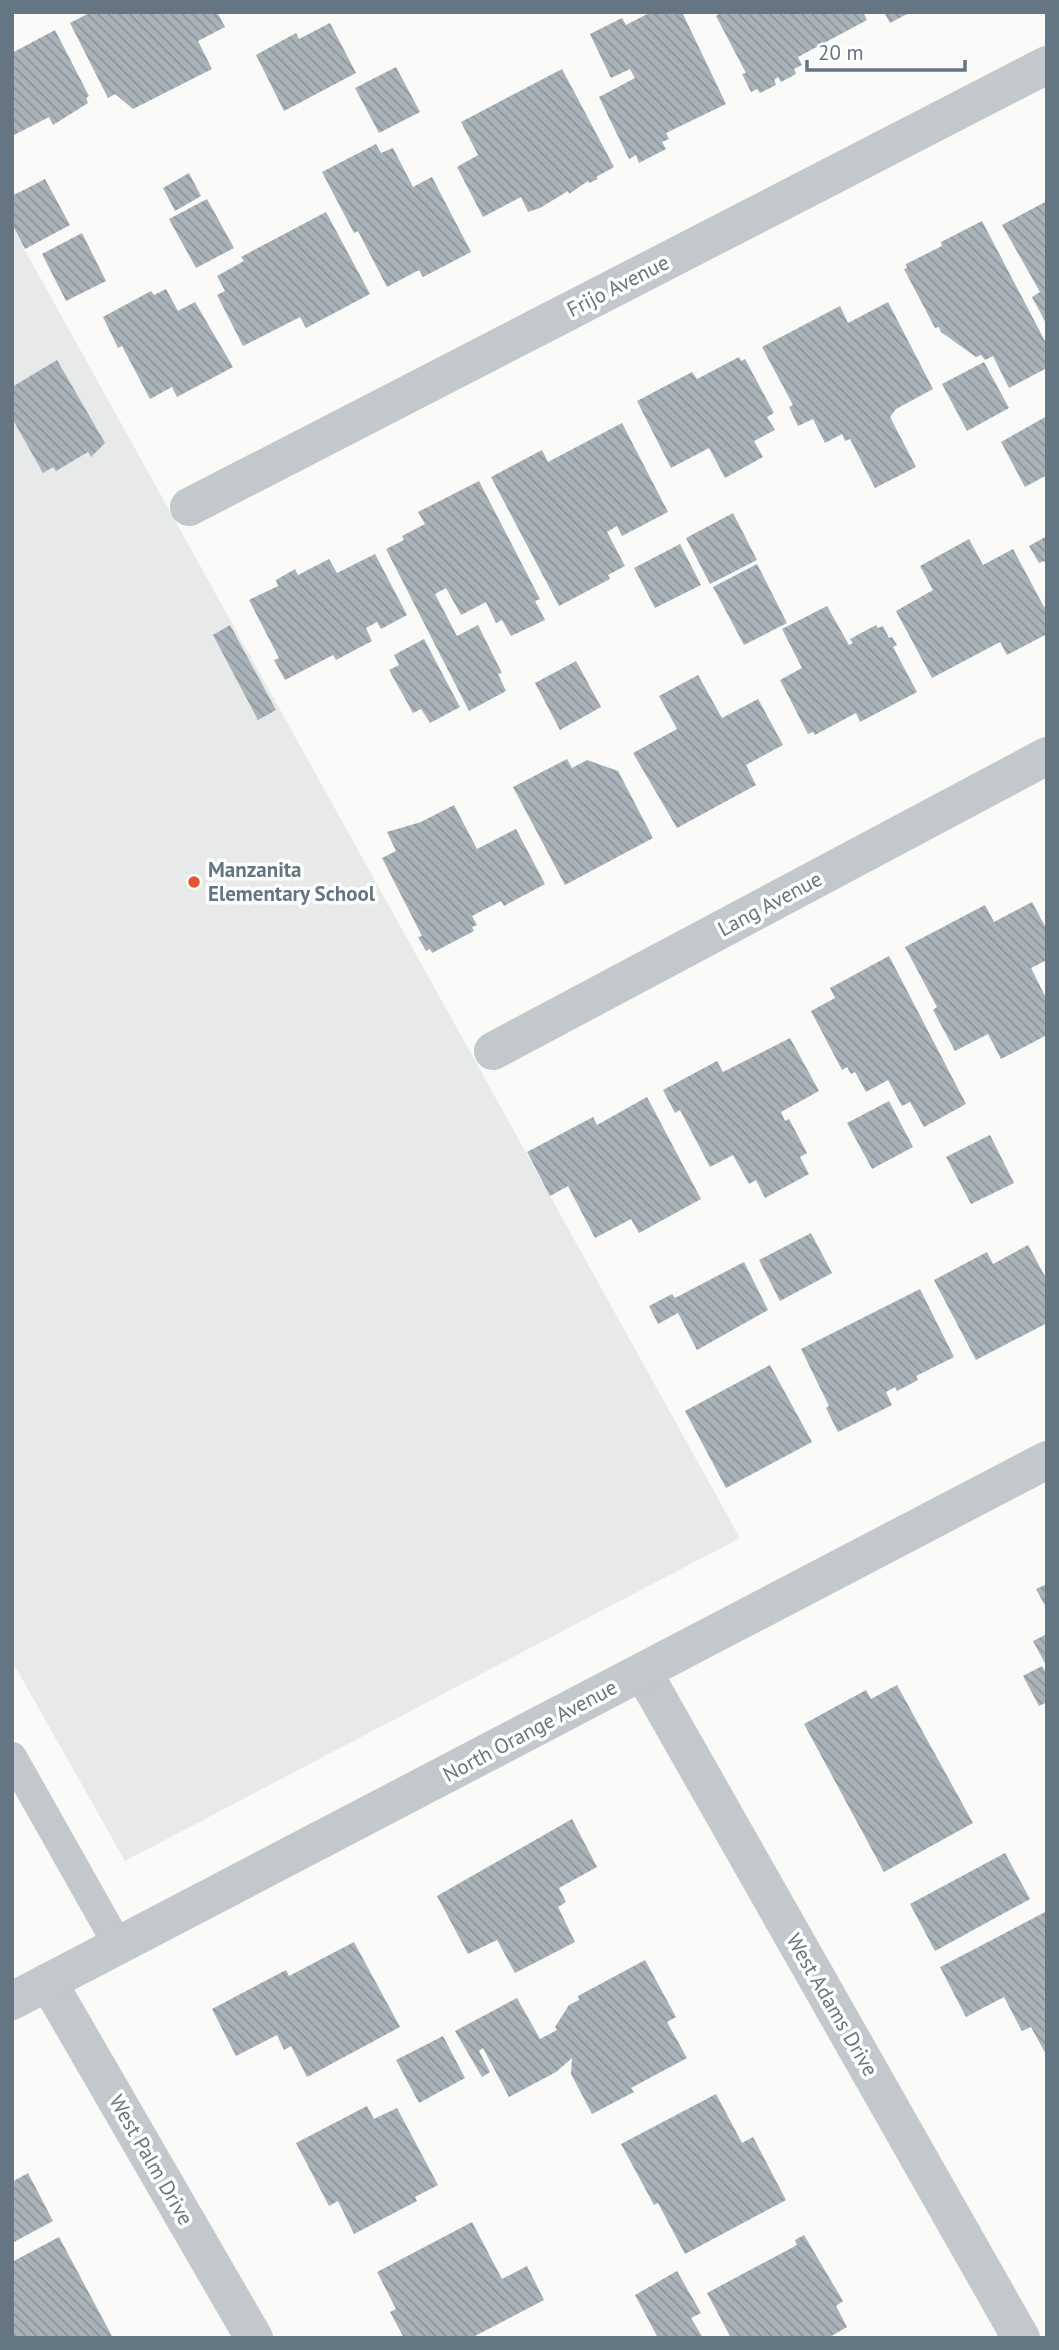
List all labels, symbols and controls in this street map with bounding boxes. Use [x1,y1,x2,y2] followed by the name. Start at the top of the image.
[807,28,964,72] scale bar
[818,39,864,66] text: 20 m
[562,248,673,323] street label: Frijo Avenue
[208,856,376,907] place label: Manzanita Elementary School
[713,865,826,942] street label: Lang Avenue
[186,874,202,890] marker: Manzanita Elementary School
[438,1673,621,1788] street label: North Orange Avenue
[781,1928,884,2081] street label: West Adams Drive
[103,2090,200,2230] street label: West Palm Drive

